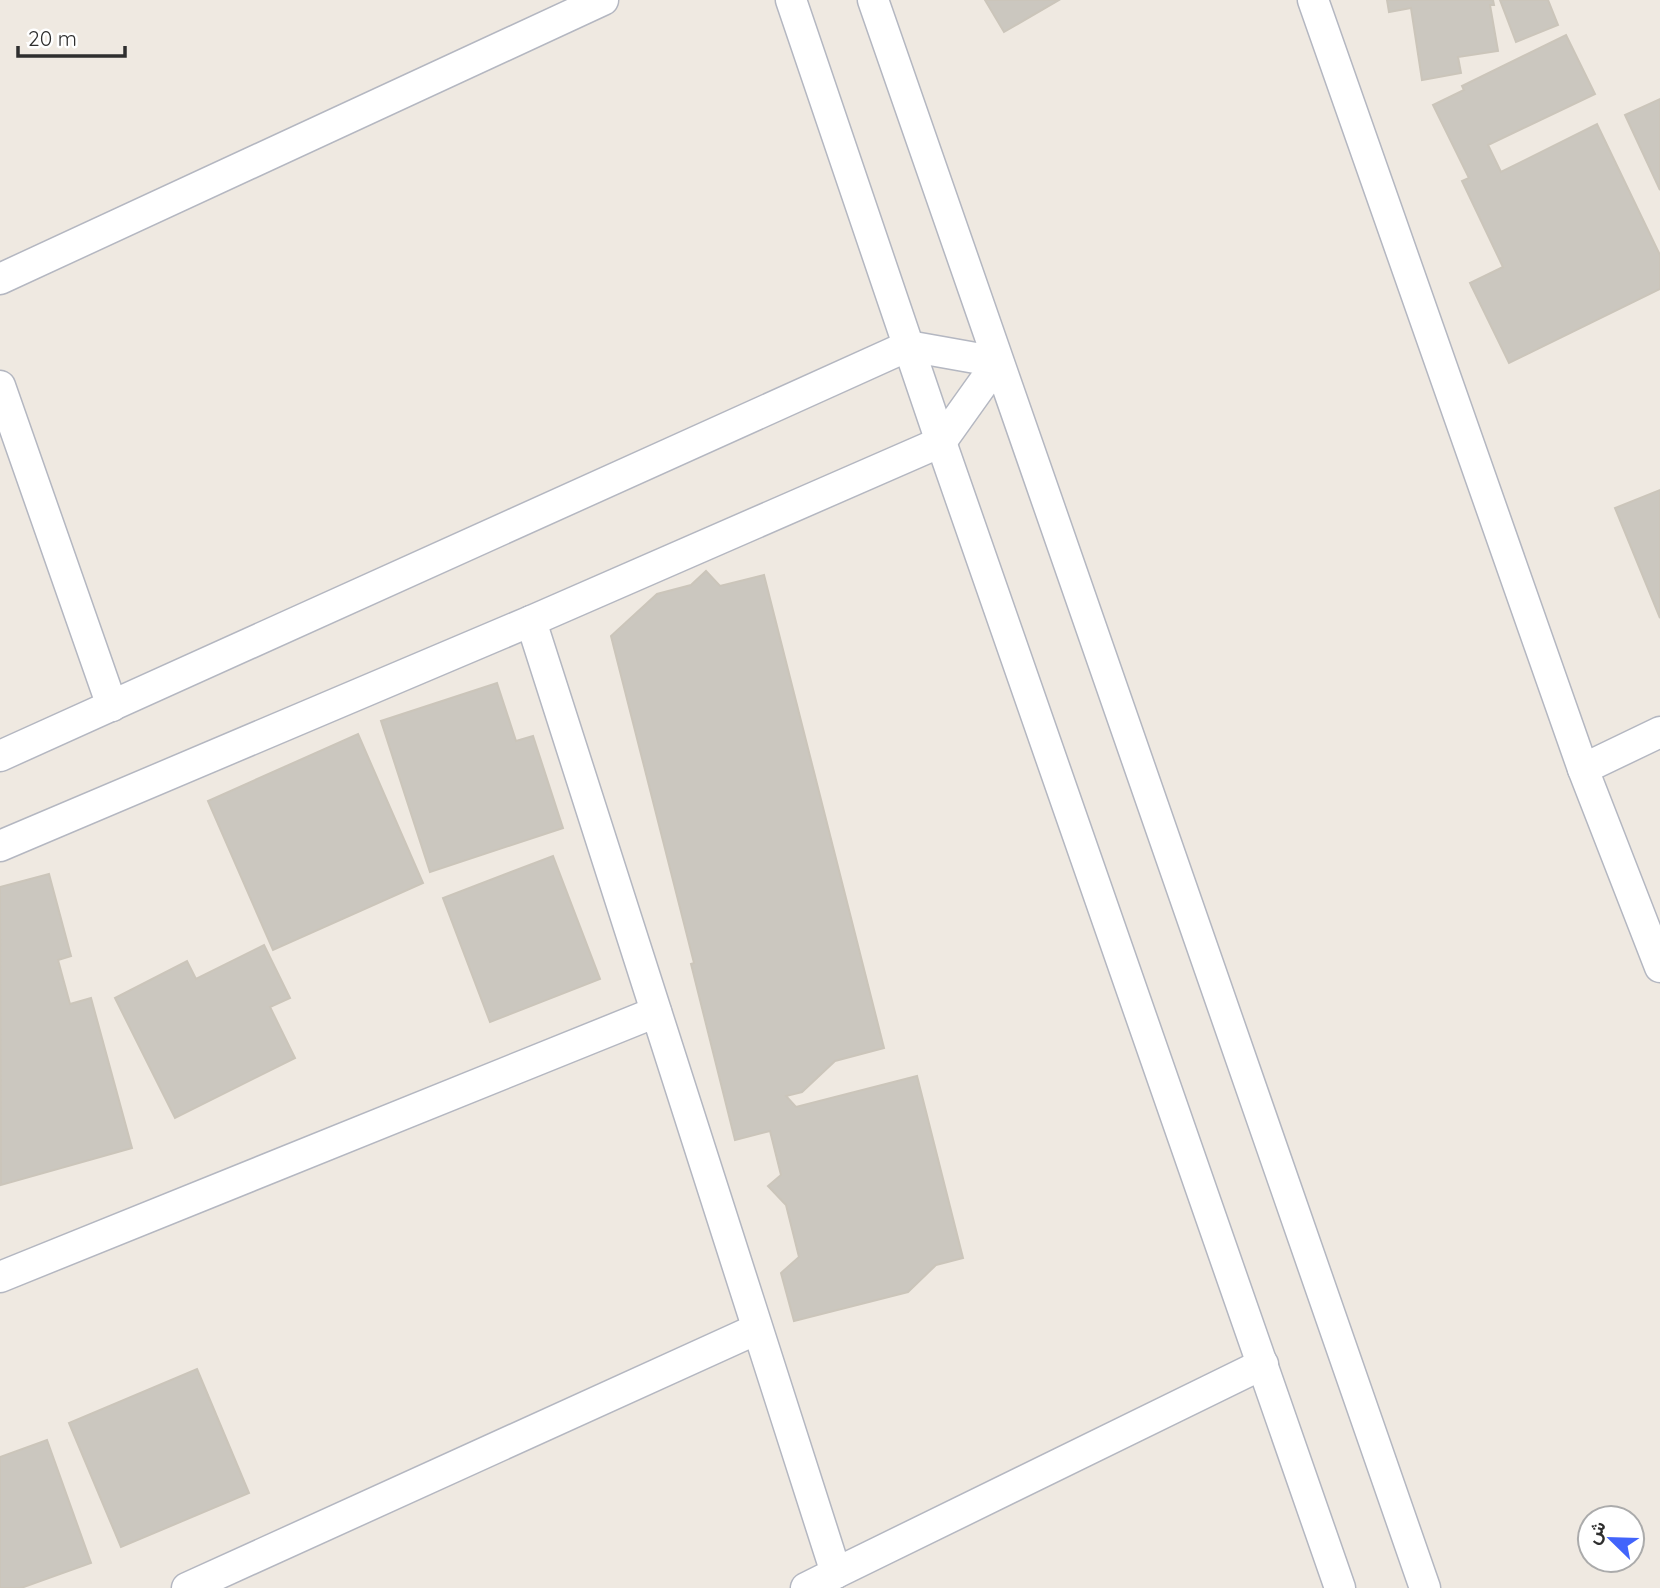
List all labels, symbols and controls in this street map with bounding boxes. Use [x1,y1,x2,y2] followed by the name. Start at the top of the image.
[18,14,124,58] scale bar
[28,25,77,51] text: 20 m
[1576,1504,1646,1574] north arrow
[1580,1517,1611,1548] text: ش

